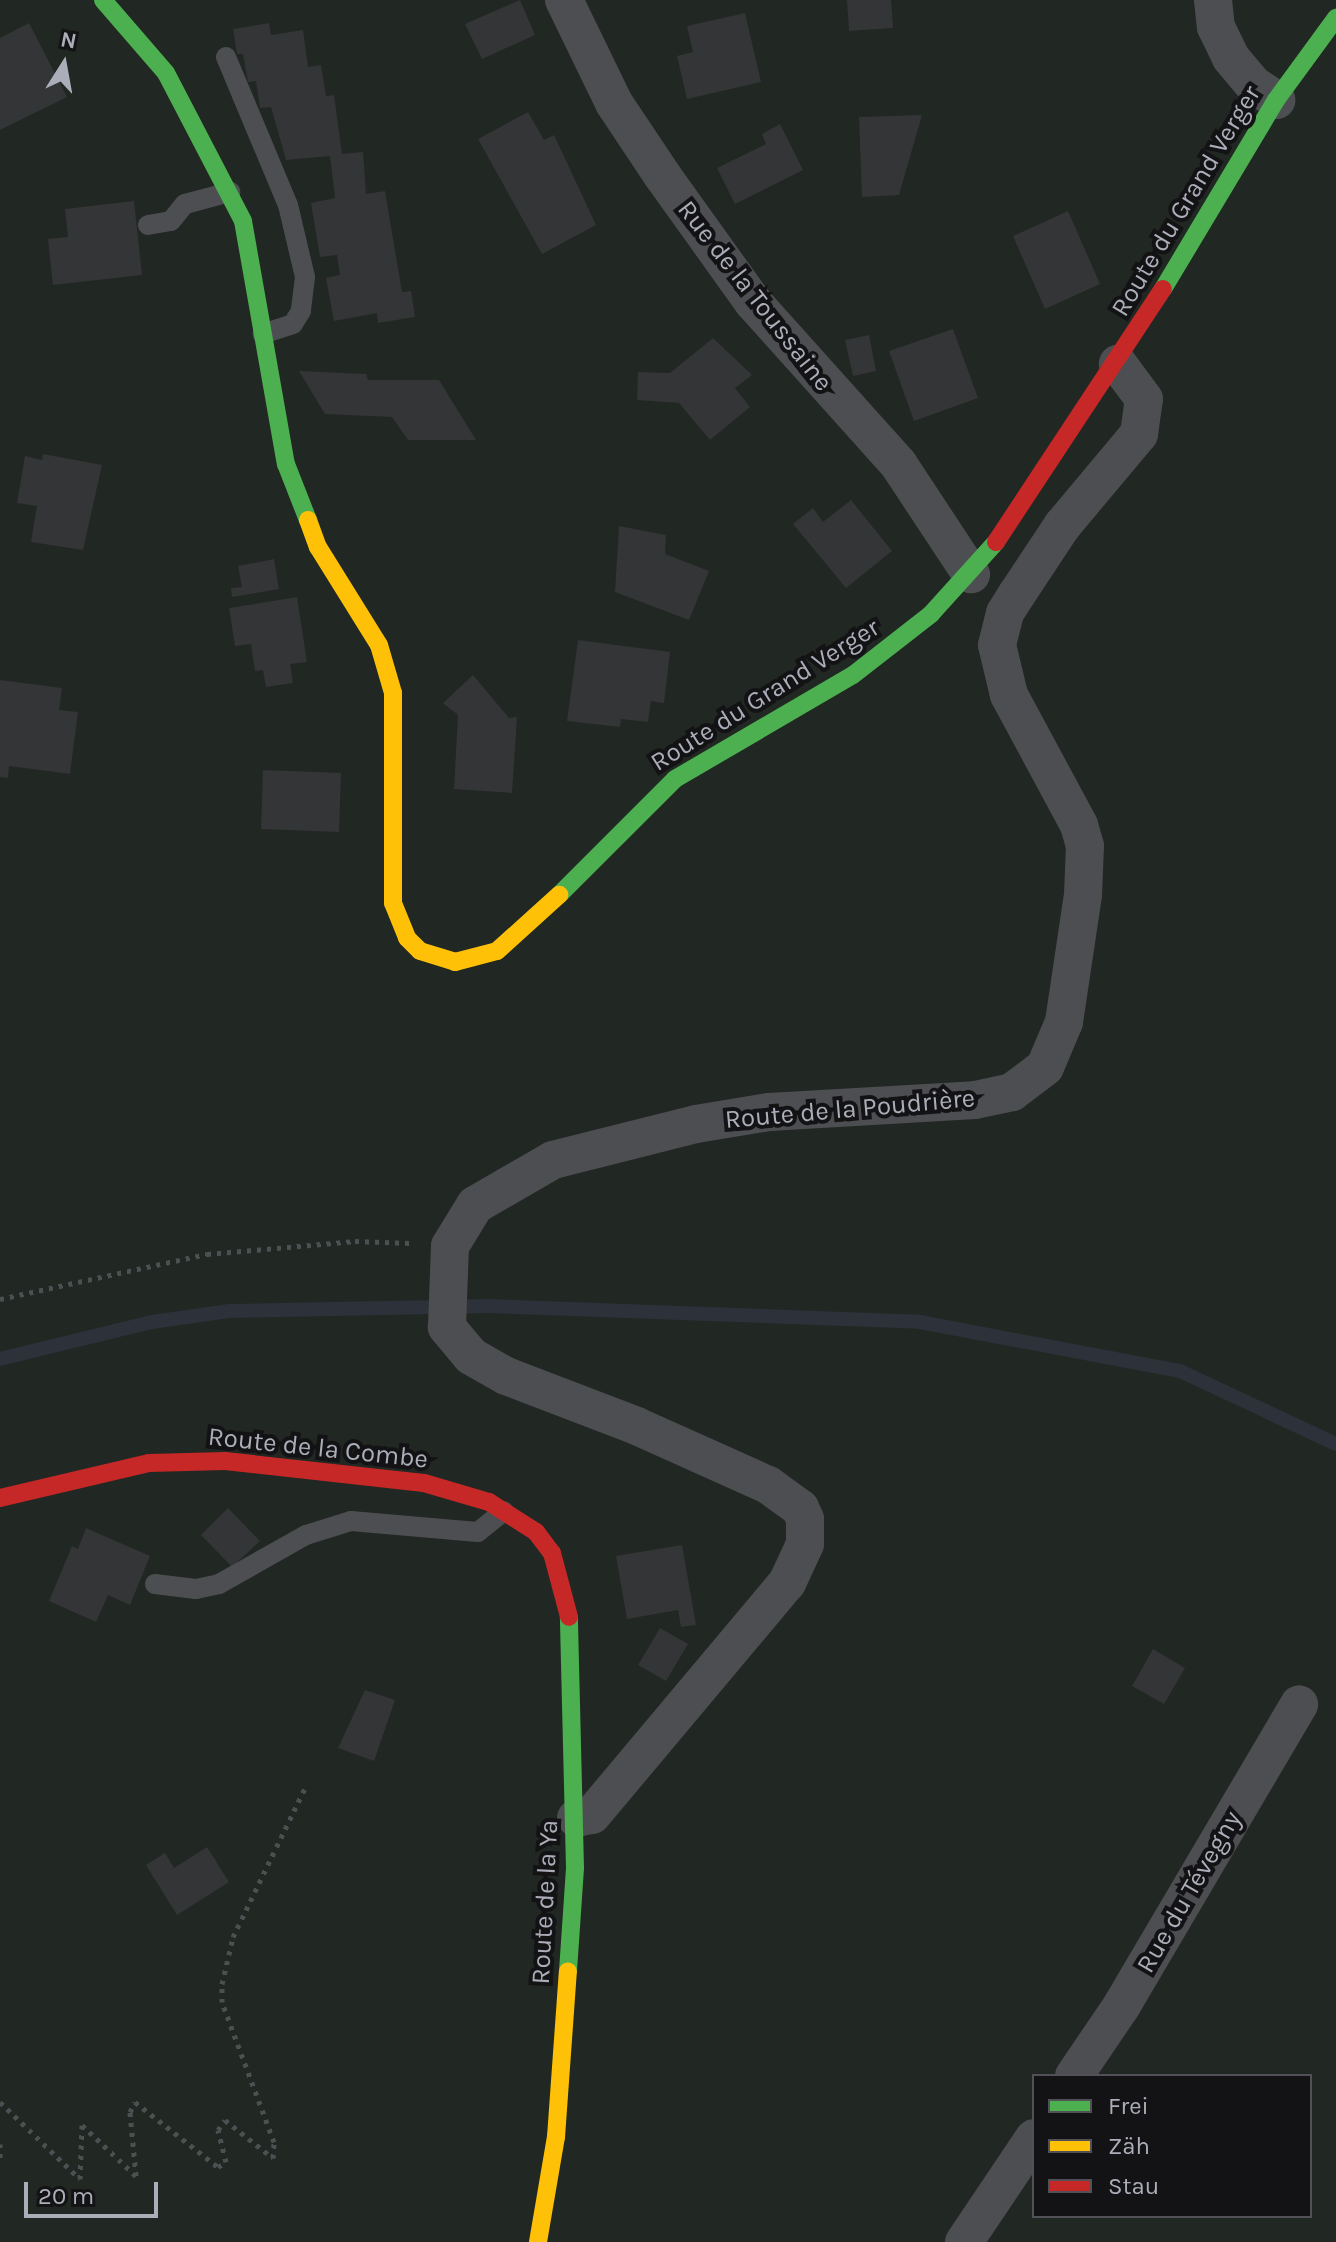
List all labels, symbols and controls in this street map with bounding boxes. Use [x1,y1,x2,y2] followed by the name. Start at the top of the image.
[24,24,104,104] north arrow
[58,26,79,55] text: N
[1105,80,1267,322] street label: Route du Grand Verger
[671,195,839,397] street label: Rue de la Toussaine
[645,612,885,778] street label: Route du Grand Verger
[724,1083,976,1135] street label: Route de la Poudrière
[206,1421,430,1475] street label: Route de la Combe
[1130,1805,1248,1979] street label: Rue du Tévegny
[525,1819,565,1985] street label: Route de la Ya
[1032,2074,1312,2218] legend
[1108,2092,1149,2120] text: Frei
[1108,2132,1150,2160] text: Zäh
[28,2166,162,2216] scale bar
[1108,2172,1159,2200] text: Stau
[38,2182,94,2210] text: 20 m

